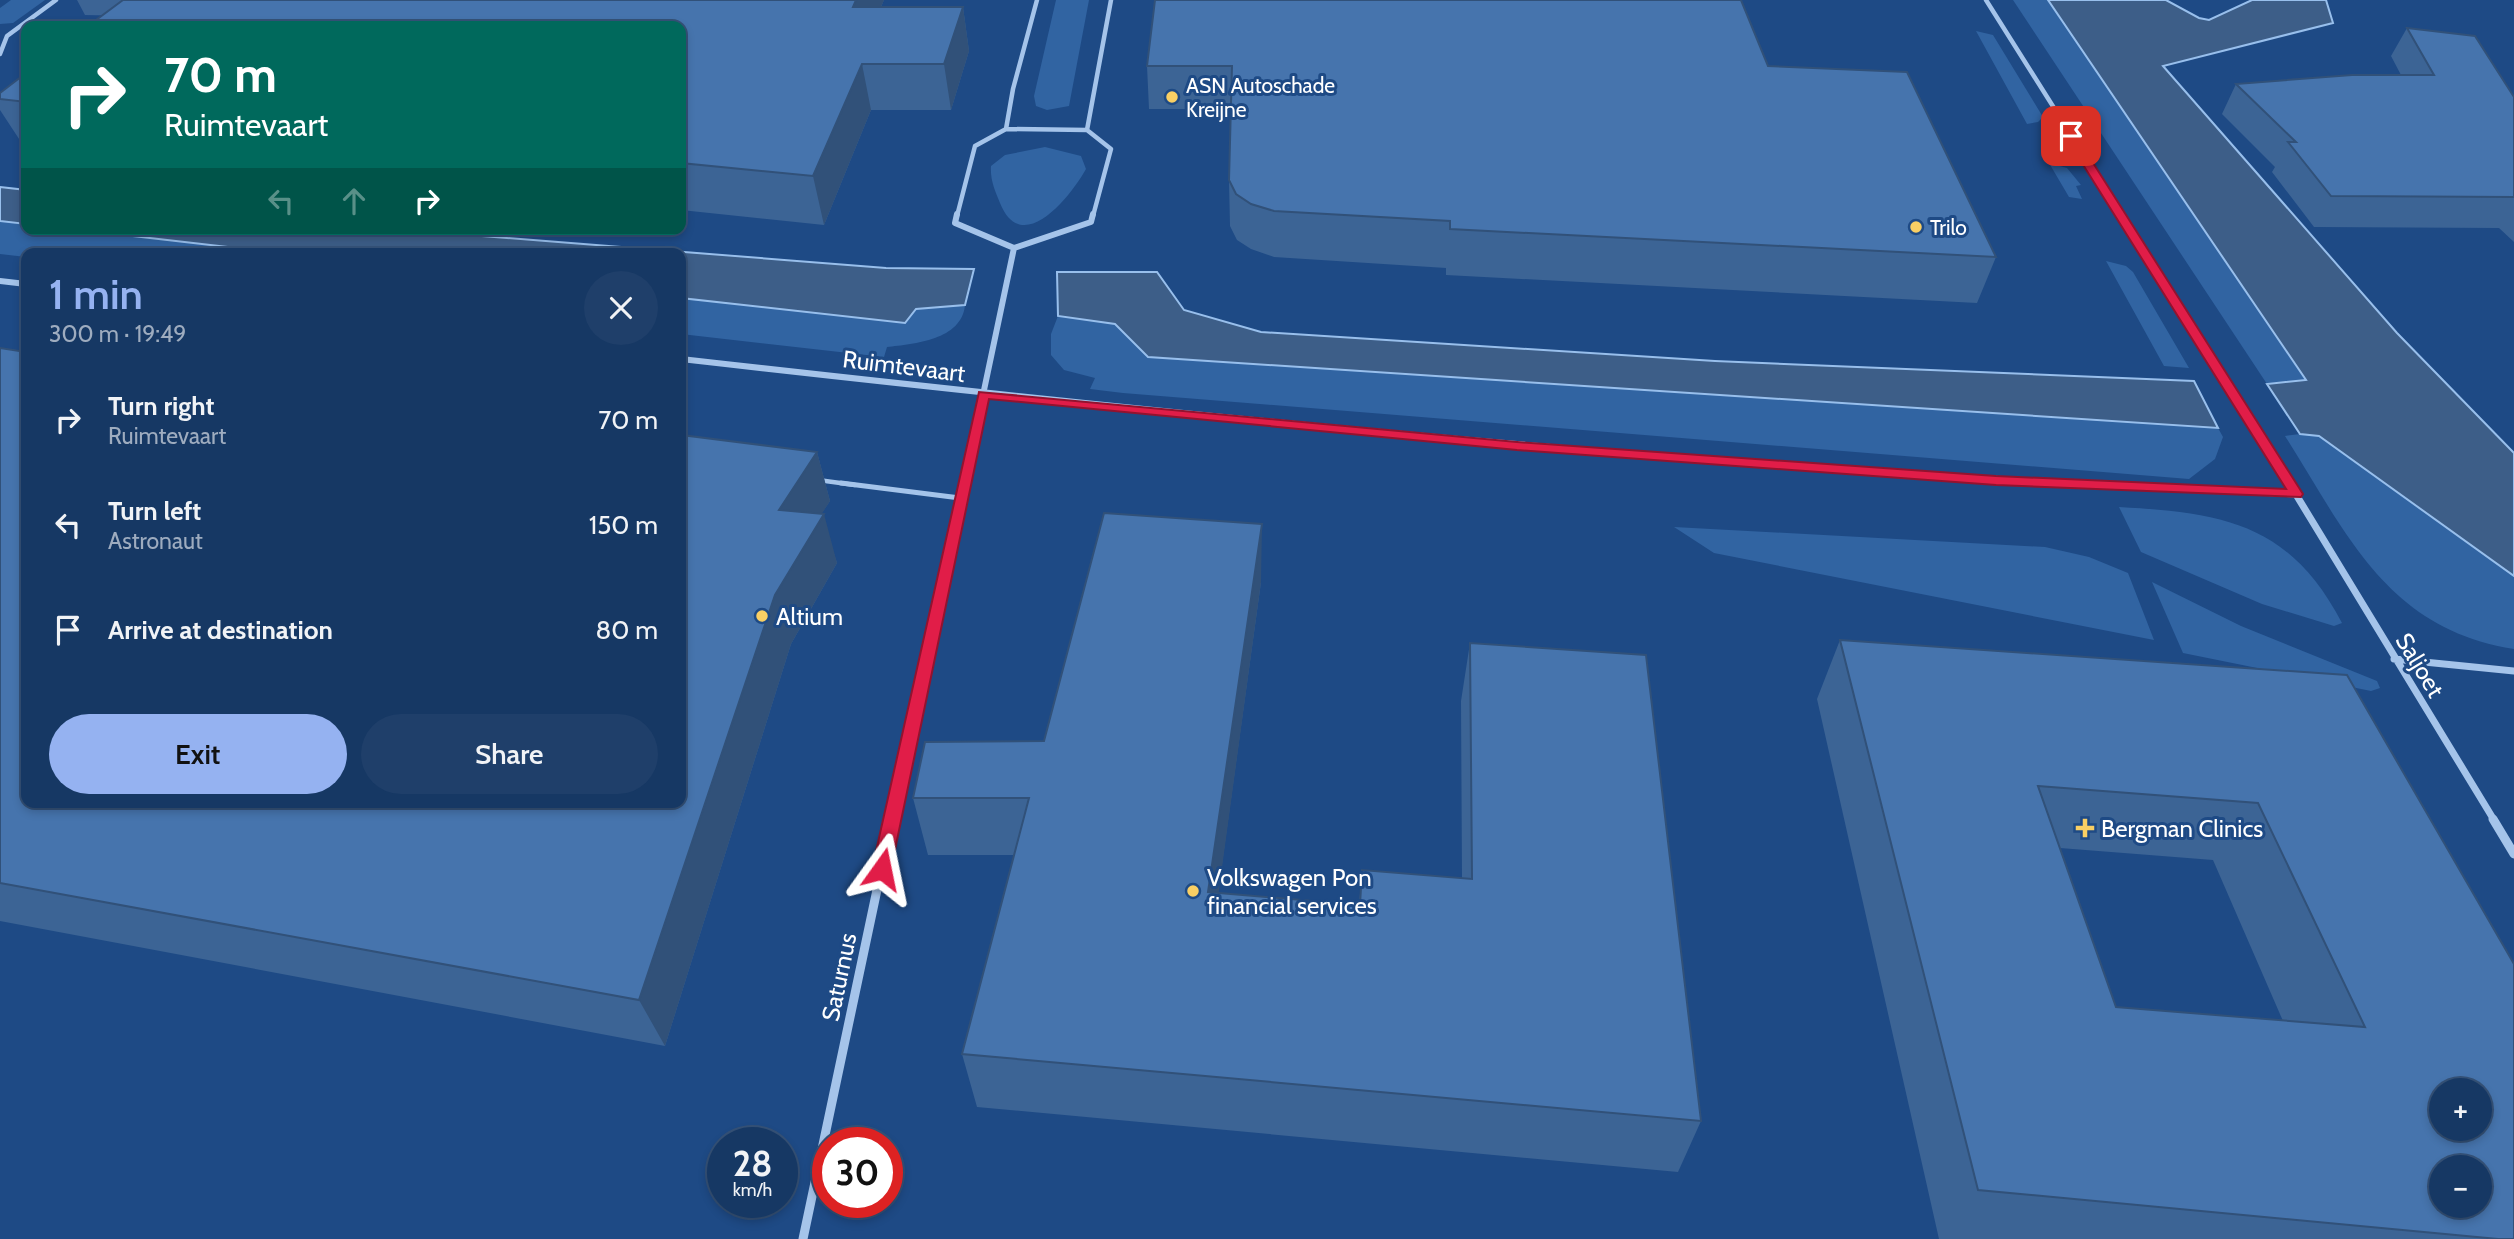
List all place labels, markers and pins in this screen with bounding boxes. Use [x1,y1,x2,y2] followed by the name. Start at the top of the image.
[1186,73,1335,123] place label: ASN Autoschade Kreijne
[1164,89,1180,105] marker: ASN Autoschade Kreijne
[2041,106,2101,166] pin
[1930,215,1967,240] place label: Trilo
[1908,219,1924,235] marker: Trilo
[776,602,843,631] place label: Altium
[754,608,770,624] marker: Altium
[2101,814,2263,843] place label: Bergman Clinics
[2075,818,2095,838] marker: Bergman Clinics
[1207,863,1377,920] place label: Volkswagen Pon financial services
[1185,883,1201,899] marker: Volkswagen Pon financial services

